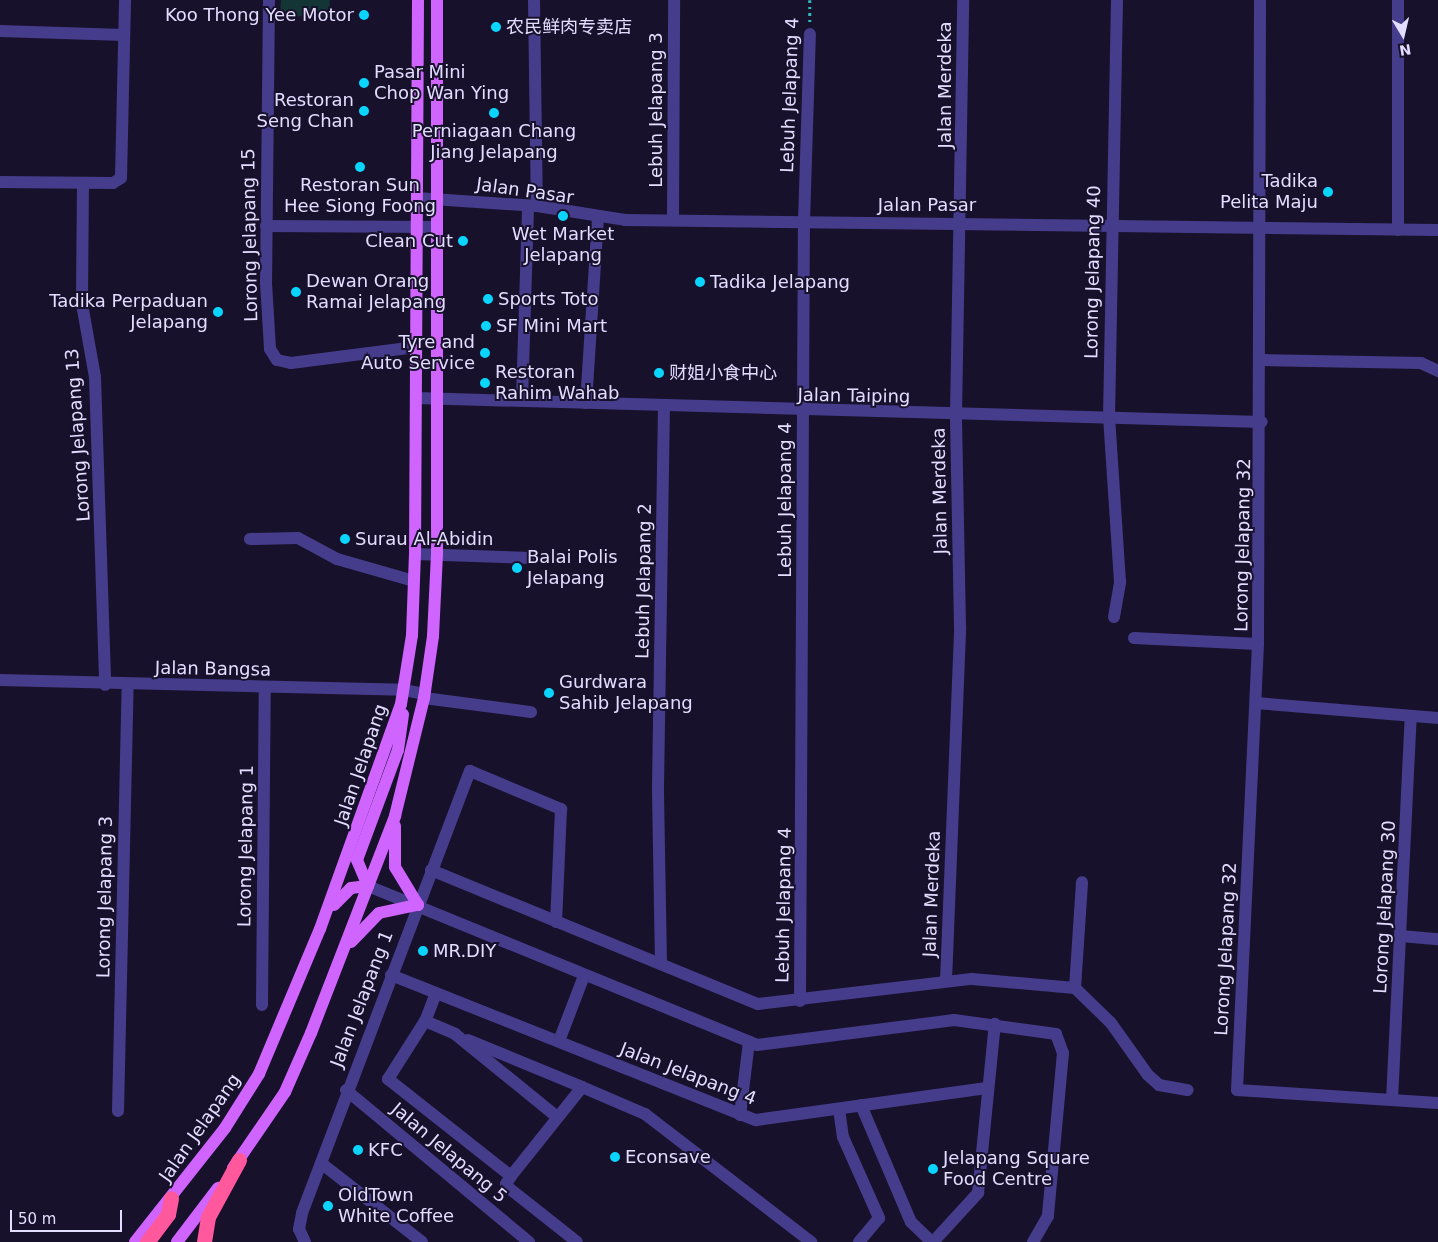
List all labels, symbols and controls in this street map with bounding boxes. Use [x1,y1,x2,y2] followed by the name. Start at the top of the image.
[165,4,354,26] place label: Koo Thong Yee Motor
[358,9,370,21] marker: Koo Thong Yee Motor
[1378,10,1428,60] north arrow
[506,16,632,38] place label: 农民鲜肉专卖店
[776,17,804,173] street label: Lebuh Jelapang 4
[490,21,502,33] marker: 农民鲜肉专卖店
[934,22,956,148] street label: Jalan Merdeka
[645,32,667,188] street label: Lebuh Jelapang 3
[1398,41,1412,59] text: N
[374,62,509,104] place label: Pasar Mini Chop Wan Ying
[358,77,370,89] marker: Pasar Mini Chop Wan Ying
[257,90,354,132] place label: Restoran Seng Chan
[358,105,370,117] marker: Restoran Seng Chan
[488,107,500,119] marker: Perniagaan Chang Jiang Jelapang
[412,121,576,163] place label: Perniagaan Chang Jiang Jelapang
[238,148,262,322] street label: Lorong Jelapang 15
[354,161,366,173] marker: Restoran Sun Hee Siong Foong
[1220,171,1318,213] place label: Tadika Pelita Maju
[475,173,575,209] street label: Jalan Pasar
[284,175,436,218] place label: Restoran Sun Hee Siong Foong
[1081,185,1105,359] street label: Lorong Jelapang 40
[1322,186,1334,198] marker: Tadika Pelita Maju
[878,194,976,216] street label: Jalan Pasar
[557,210,569,222] marker: Wet Market Jelapang
[512,224,614,266] place label: Wet Market Jelapang
[365,230,453,252] place label: Clean Cut
[457,235,469,247] marker: Clean Cut
[306,271,446,314] place label: Dewan Orang Ramai Jelapang
[710,271,850,293] place label: Tadika Jelapang
[694,276,706,288] marker: Tadika Jelapang
[290,286,302,298] marker: Dewan Orang Ramai Jelapang
[498,288,598,310] place label: Sports Toto
[49,291,208,334] place label: Tadika Perpaduan Jelapang
[482,293,494,305] marker: Sports Toto
[212,306,224,318] marker: Tadika Perpaduan Jelapang
[496,315,607,337] place label: SF Mini Mart
[480,320,492,332] marker: SF Mini Mart
[361,332,475,374] place label: Tyre and Auto Service
[479,347,491,359] marker: Tyre and Auto Service
[61,348,95,522] street label: Lorong Jelapang 13
[495,362,619,404] place label: Restoran Rahim Wahab
[669,362,777,384] place label: 财姐小食中心
[653,367,665,379] marker: 财姐小食中心
[479,377,491,389] marker: Restoran Rahim Wahab
[797,384,911,408] street label: Jalan Taiping
[774,422,796,578] street label: Lebuh Jelapang 4
[928,427,952,555] street label: Jalan Merdeka
[1231,458,1255,632] street label: Lorong Jelapang 32
[632,503,656,659] street label: Lebuh Jelapang 2
[355,528,493,550] place label: Surau Al-Abidin
[339,533,351,545] marker: Surau Al-Abidin
[527,547,618,590] place label: Balai Polis Jelapang
[511,562,523,574] marker: Balai Polis Jelapang
[155,657,271,681] street label: Jalan Bangsa
[559,672,693,714] place label: Gurdwara Sahib Jelapang
[543,687,555,699] marker: Gurdwara Sahib Jelapang
[330,701,392,829] street label: Jalan Jelapang
[234,765,258,927] street label: Lorong Jelapang 1
[93,816,117,978] street label: Lorong Jelapang 3
[1370,820,1400,994] street label: Lorong Jelapang 30
[772,827,796,983] street label: Lebuh Jelapang 4
[919,830,945,958] street label: Jalan Merdeka
[1211,862,1241,1036] street label: Lorong Jelapang 32
[326,928,398,1070] street label: Jalan Jelapang 1
[433,940,496,962] place label: MR.DIY
[417,945,429,957] marker: MR.DIY
[617,1038,759,1110] street label: Jalan Jelapang 4
[155,1070,245,1186] street label: Jalan Jelapang
[387,1098,511,1208] street label: Jalan Jelapang 5
[368,1139,403,1161] place label: KFC
[352,1144,364,1156] marker: KFC
[625,1146,711,1168] place label: Econsave
[943,1148,1090,1190] place label: Jelapang Square Food Centre
[609,1151,621,1163] marker: Econsave
[927,1163,939,1175] marker: Jelapang Square Food Centre
[338,1185,454,1228] place label: OldTown White Coffee
[12,1200,125,1232] scale bar
[322,1200,334,1212] marker: OldTown White Coffee
[18,1210,56,1228] text: 50 m

